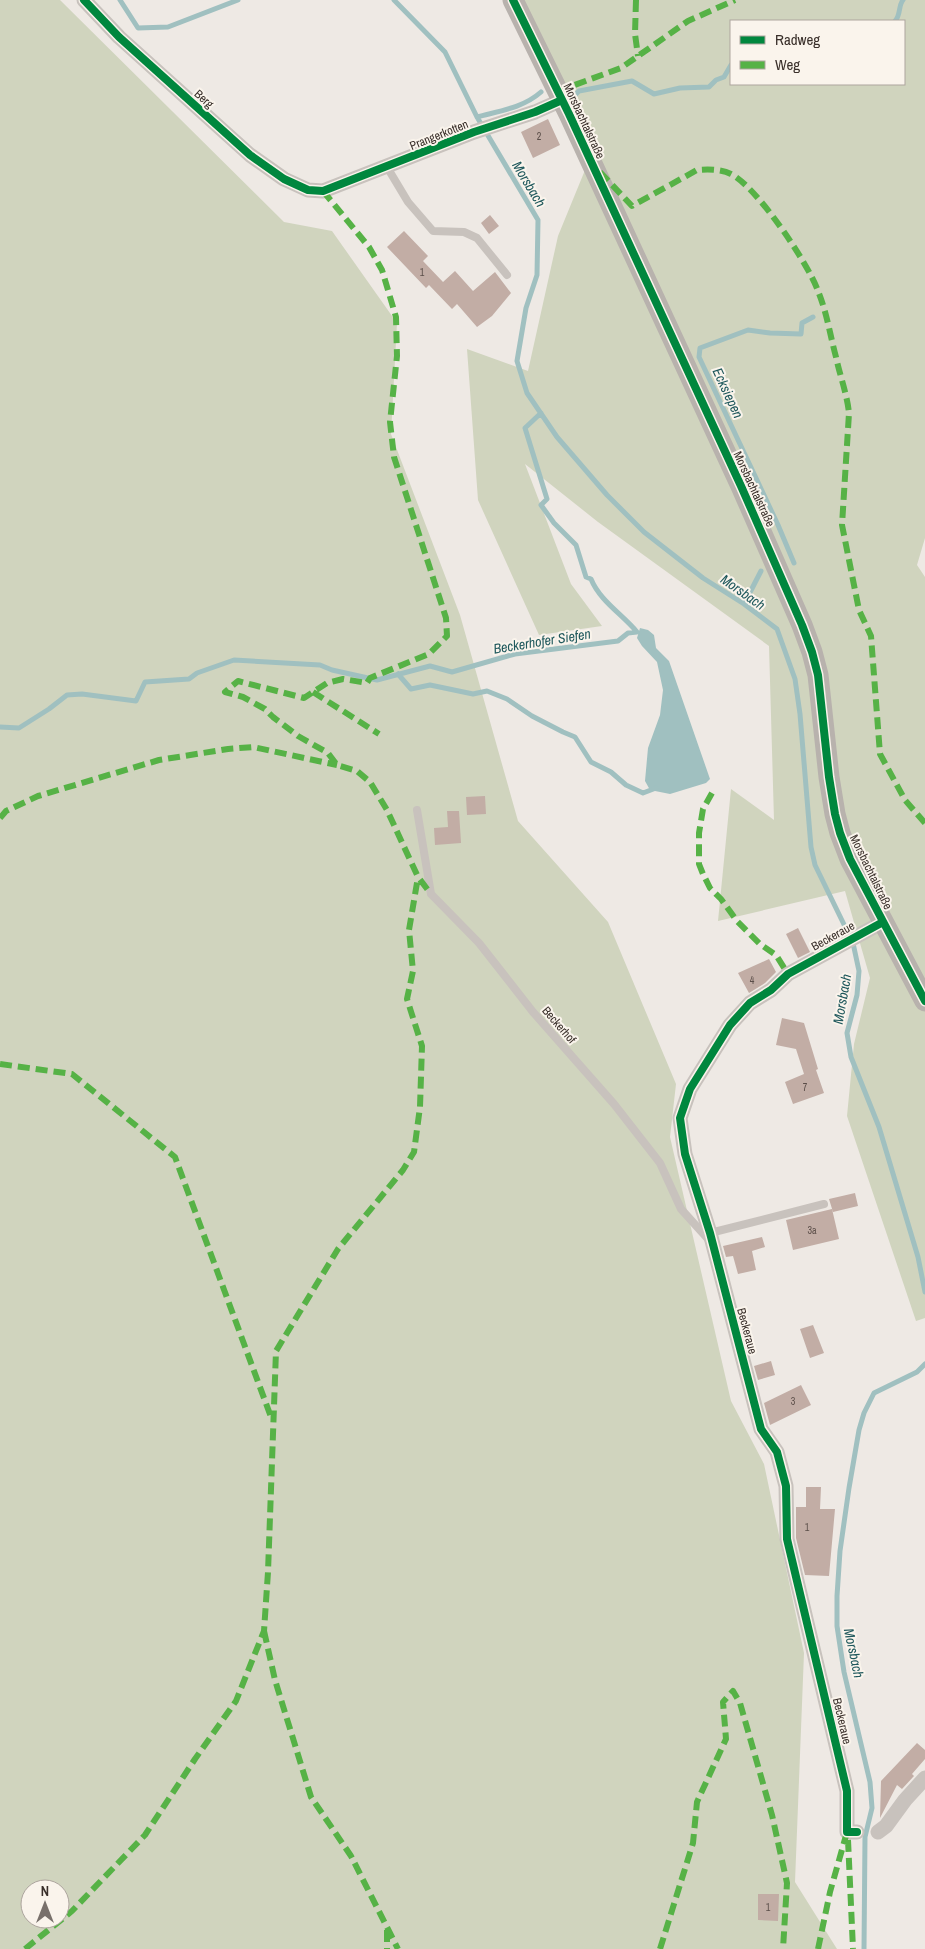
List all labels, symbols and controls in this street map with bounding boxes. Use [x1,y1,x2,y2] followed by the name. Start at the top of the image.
[730,20,905,85] legend
[775,29,820,50] text: Radweg
[775,54,800,75] text: Weg
[560,81,608,161] street label: Morsbachtalstraße
[191,86,217,112] street label: Berg
[407,116,471,154] street label: Prangerkotten
[537,130,542,143] house number: 2
[508,158,550,210] water label: Morsbach
[420,266,425,279] house number: 1
[709,365,747,421] water label: Ecksiepen
[730,449,778,529] street label: Morsbachtalstraße
[717,570,769,614] water label: Morsbach
[492,624,592,658] water label: Beckerhofer Siefen
[846,832,896,912] street label: Morsbachtalstraße
[809,918,857,954] street label: Beckeraue
[829,973,855,1025] water label: Morsbach
[750,974,755,987] house number: 4
[538,1003,580,1047] street label: Beckerhof
[803,1081,808,1094] house number: 7
[807,1224,817,1237] house number: 3a
[733,1306,761,1356] street label: Beckeraue
[791,1395,796,1408] house number: 3
[805,1521,810,1534] house number: 1
[840,1626,868,1680] water label: Morsbach
[829,1696,855,1746] street label: Beckeraue
[20,1879,70,1929] north arrow
[41,1882,49,1900] text: N
[766,1901,771,1914] house number: 1

